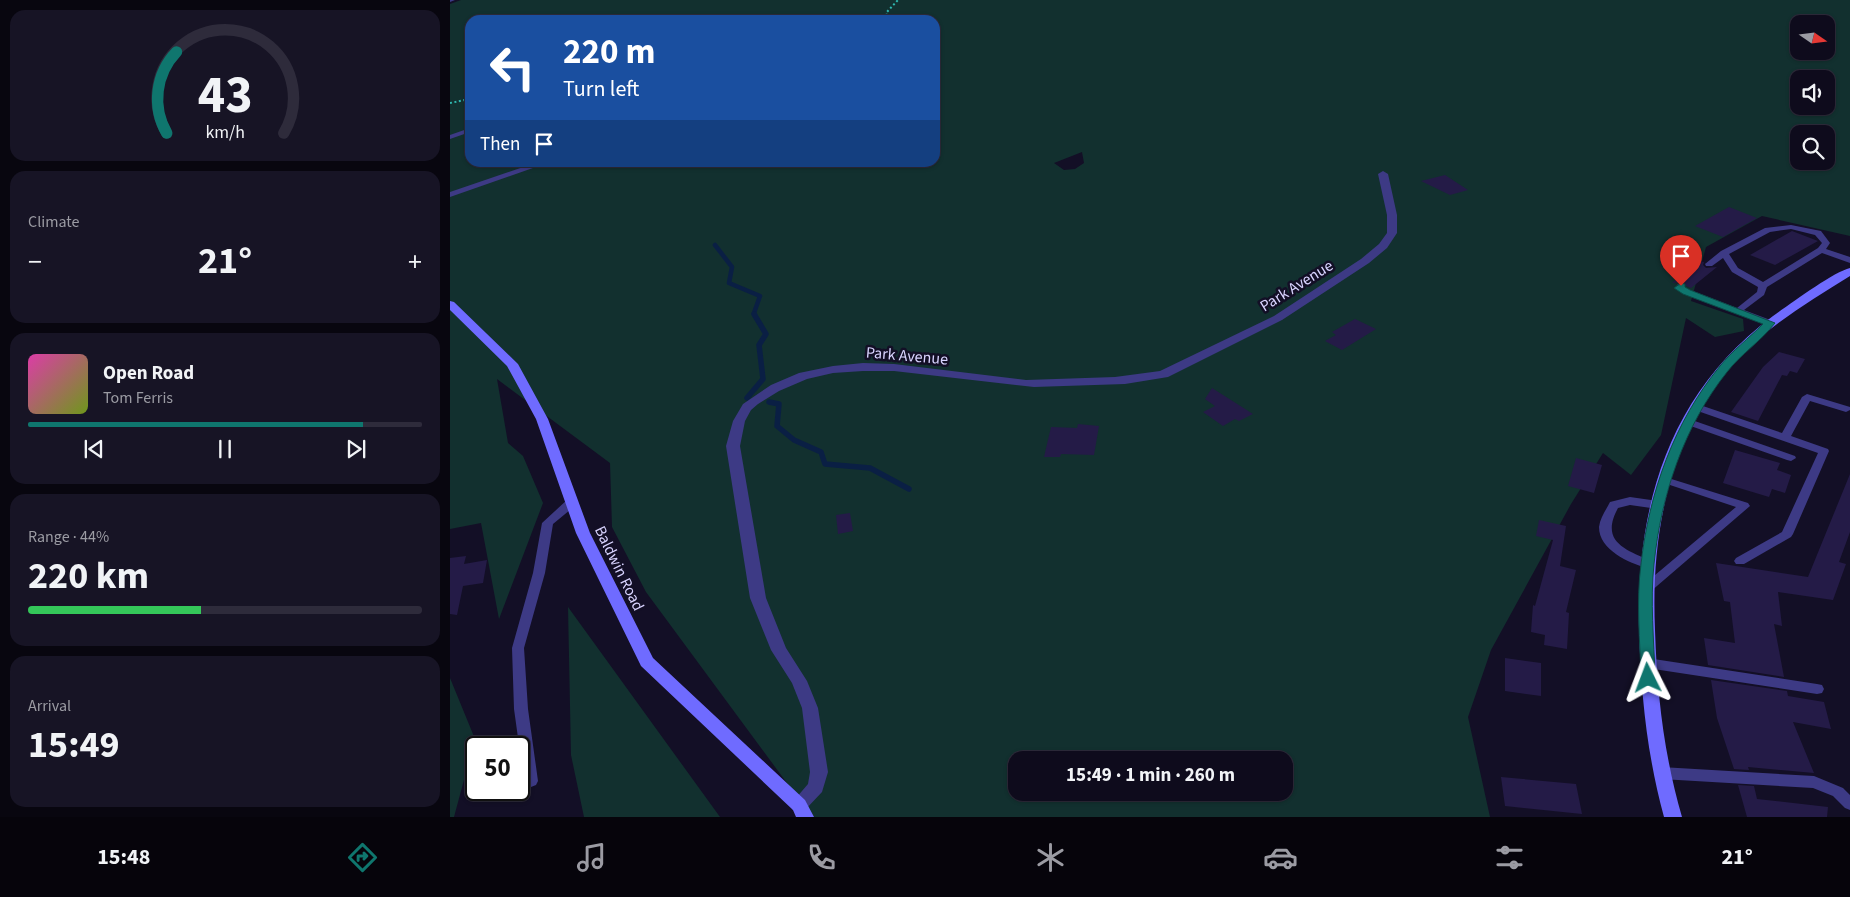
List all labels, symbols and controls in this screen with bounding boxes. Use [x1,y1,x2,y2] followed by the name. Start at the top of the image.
[1790,15,1835,60] north arrow
[1790,15,1835,170] map controls
[563,27,655,77] text: 220 m
[480,35,545,100] icon: left
[198,59,252,133] text: 43
[1790,70,1835,115] button: sound
[563,73,639,105] text: Turn left
[205,120,245,145] text: km/h
[1790,125,1835,170] button: search
[530,130,558,158] icon: arrive
[480,131,520,158] text: Then
[28,211,79,233] text: Climate
[198,234,252,288] text: 21°
[1660,235,1702,286] pin
[28,242,42,282] text: −
[408,242,422,282] text: +
[1667,242,1695,270] icon: arrive
[1256,255,1337,317] street label: Park Avenue
[865,341,949,371] street label: Park Avenue
[103,360,194,387] text: Open Road
[103,387,173,409] text: Tom Ferris
[80,435,108,463] icon: previous
[211,435,239,463] icon: pause
[342,435,370,463] icon: next
[589,522,649,615] street label: Baldwin Road
[28,526,109,548] text: Range · 44%
[28,549,149,603] text: 220 km
[1621,651,1673,703] position arrow
[28,695,71,717] text: Arrival
[28,718,120,772] text: 15:49
[465,736,530,801] speed limit sign: 50
[1066,762,1235,789] text: 15:49 · 1 min · 260 m
[345,840,380,875] icon: directions
[574,840,609,875] icon: music
[804,840,839,875] icon: phone
[1033,840,1068,875] icon: climate
[1263,840,1298,875] icon: car
[1492,840,1527,875] icon: filters
[97,841,150,873] text: 15:48
[1721,841,1753,873] text: 21°

